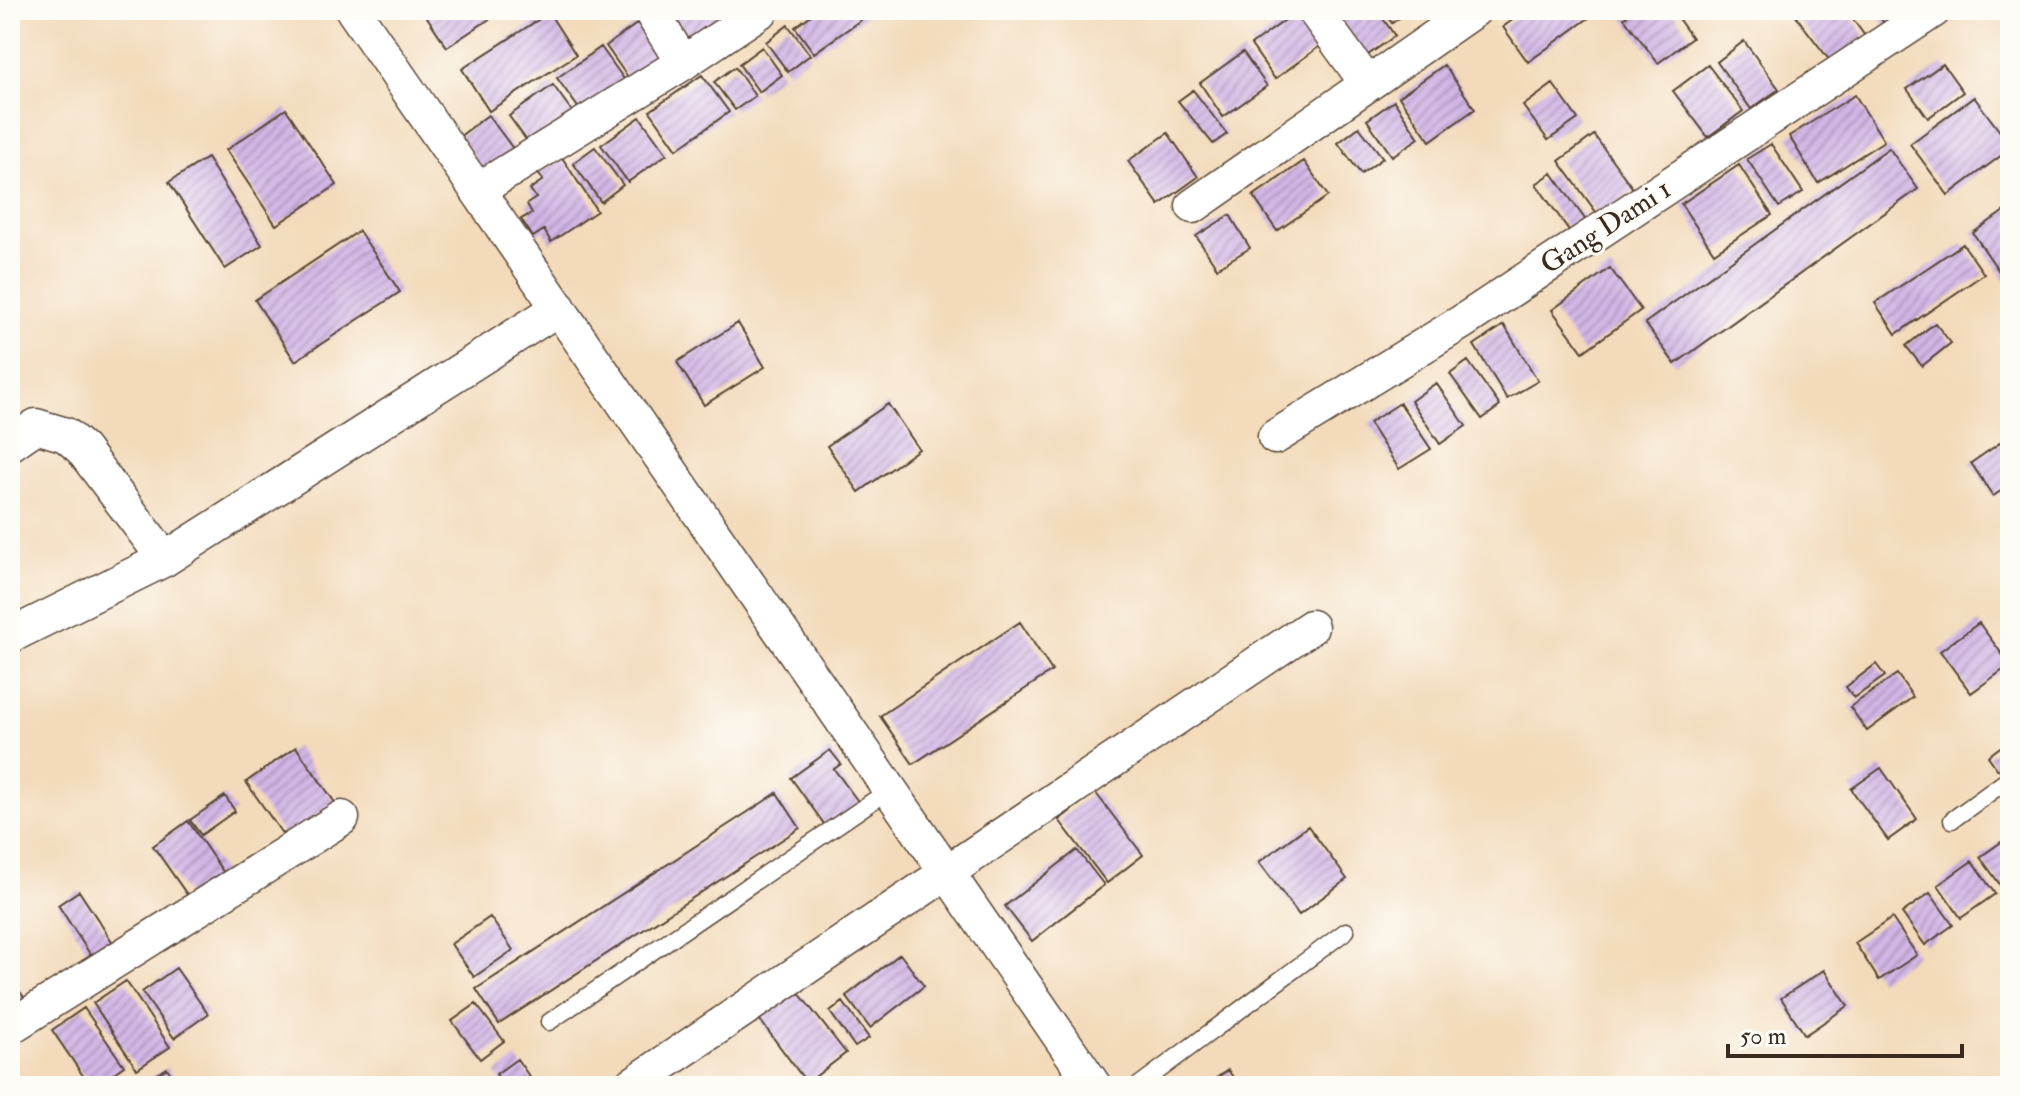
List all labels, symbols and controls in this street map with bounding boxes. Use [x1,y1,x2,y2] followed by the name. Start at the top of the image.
[1534,172,1678,282] street label: Gang Dami 1
[1728,1008,1962,1058] scale bar
[1740,1021,1787,1052] text: 50 m

